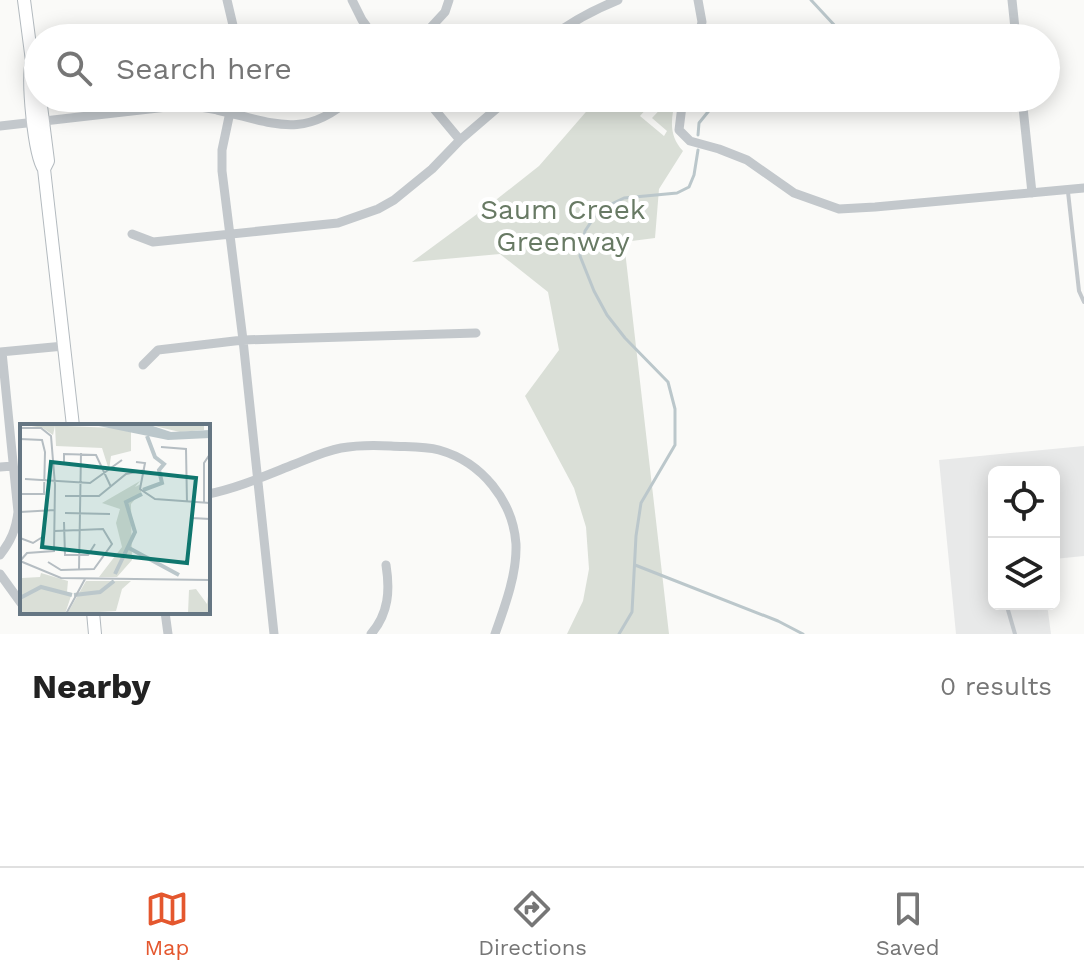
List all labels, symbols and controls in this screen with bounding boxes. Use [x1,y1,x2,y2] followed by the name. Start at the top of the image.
[24,24,1060,112] search box
[52,46,96,90] icon: search
[116,51,292,86] text: Search here
[480,193,646,258] park label: Saum Creek Greenway
[20,424,210,614] inset map
[988,466,1060,610] map controls
[988,466,1060,538] button: locate
[988,538,1060,610] button: layers
[32,666,151,706] text: Nearby
[940,671,1052,701] text: 0 results
[144,887,189,960] tab: Map
[478,887,587,960] tab: Directions
[876,887,940,960] tab: Saved

